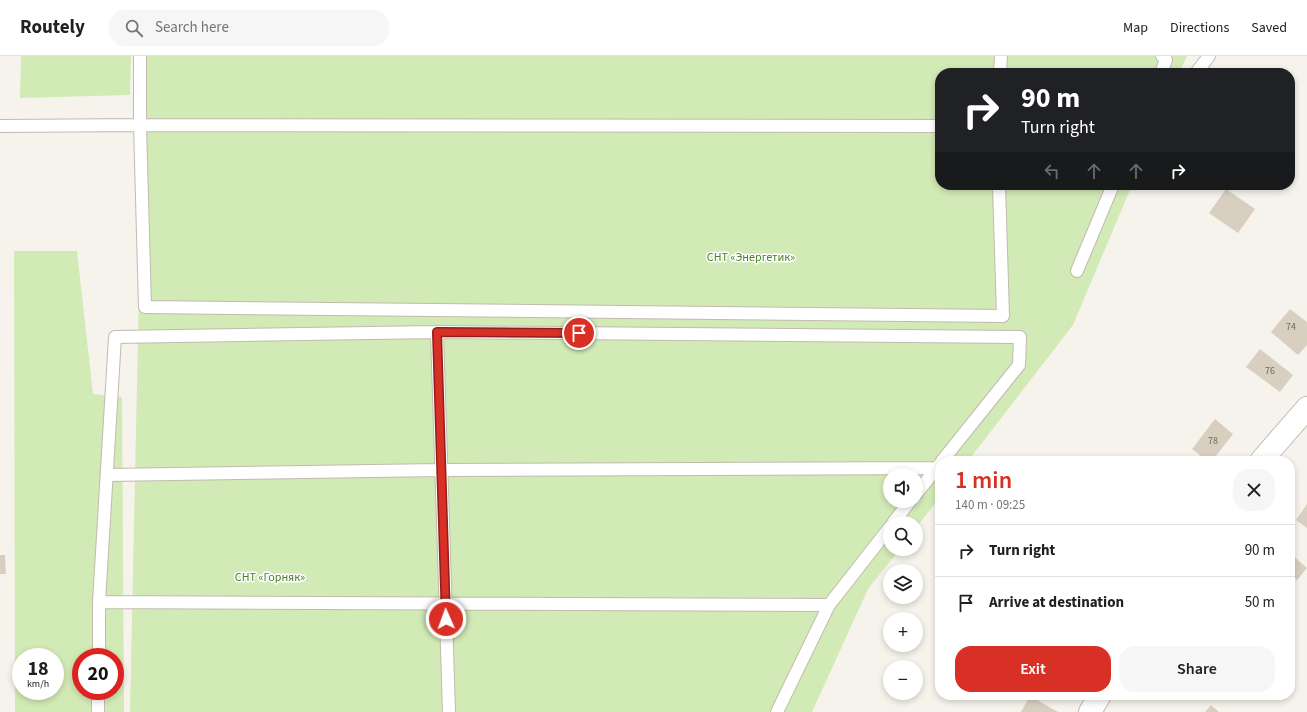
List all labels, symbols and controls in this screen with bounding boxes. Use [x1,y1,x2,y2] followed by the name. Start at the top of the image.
[109,10,389,46] search box
[20,14,85,41] text: Routely
[123,17,145,39] icon: search
[155,17,229,38] text: Search here
[1123,18,1148,38] text: Map
[1170,18,1229,38] text: Directions
[1251,18,1287,38] text: Saved
[1021,78,1080,118] text: 90 m
[955,84,1007,136] icon: right
[1021,115,1095,140] text: Turn right
[1041,160,1063,182] icon: left
[1083,160,1105,182] icon: ahead
[1125,160,1147,182] icon: ahead
[1167,160,1189,182] icon: right
[707,249,795,266] park label: СНТ «Энергетик»
[562,316,596,350] pin
[1286,320,1296,334] house number: 74
[568,322,590,344] icon: arrive
[1265,364,1275,378] house number: 76
[1208,434,1218,448] house number: 78
[955,463,1012,498] text: 1 min
[883,468,923,700] map controls
[883,468,923,508] button: sound
[1233,469,1275,511] button: close
[955,496,1025,514] text: 140 m · 09:25
[883,516,923,556] button: search
[955,540,977,562] icon: right
[989,540,1055,561] text: Turn right
[1245,540,1275,561] text: 90 m
[883,564,923,604] button: layers
[235,569,305,586] park label: СНТ «Горняк»
[955,592,977,614] icon: arrive
[989,592,1124,613] text: Arrive at destination
[1245,592,1275,613] text: 50 m
[425,598,467,640] position arrow
[883,612,923,652] button: +
[955,646,1111,692] button: Exit
[1119,646,1275,692] button: Share
[72,648,124,700] speed limit sign: 20
[27,655,49,683] text: 18
[883,660,923,700] button: −
[27,677,49,691] text: km/h

